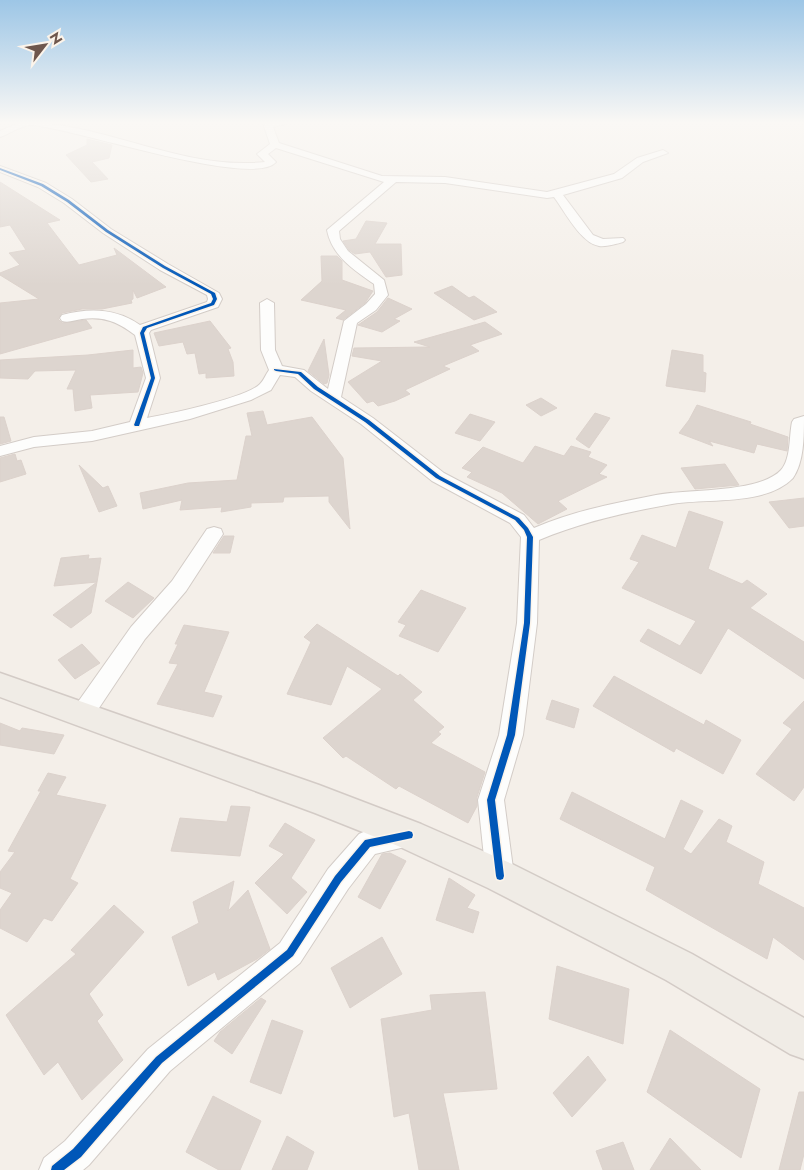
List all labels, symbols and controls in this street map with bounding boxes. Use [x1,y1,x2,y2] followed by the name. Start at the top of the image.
[20,20,70,70] north arrow
[45,28,68,48] text: N

